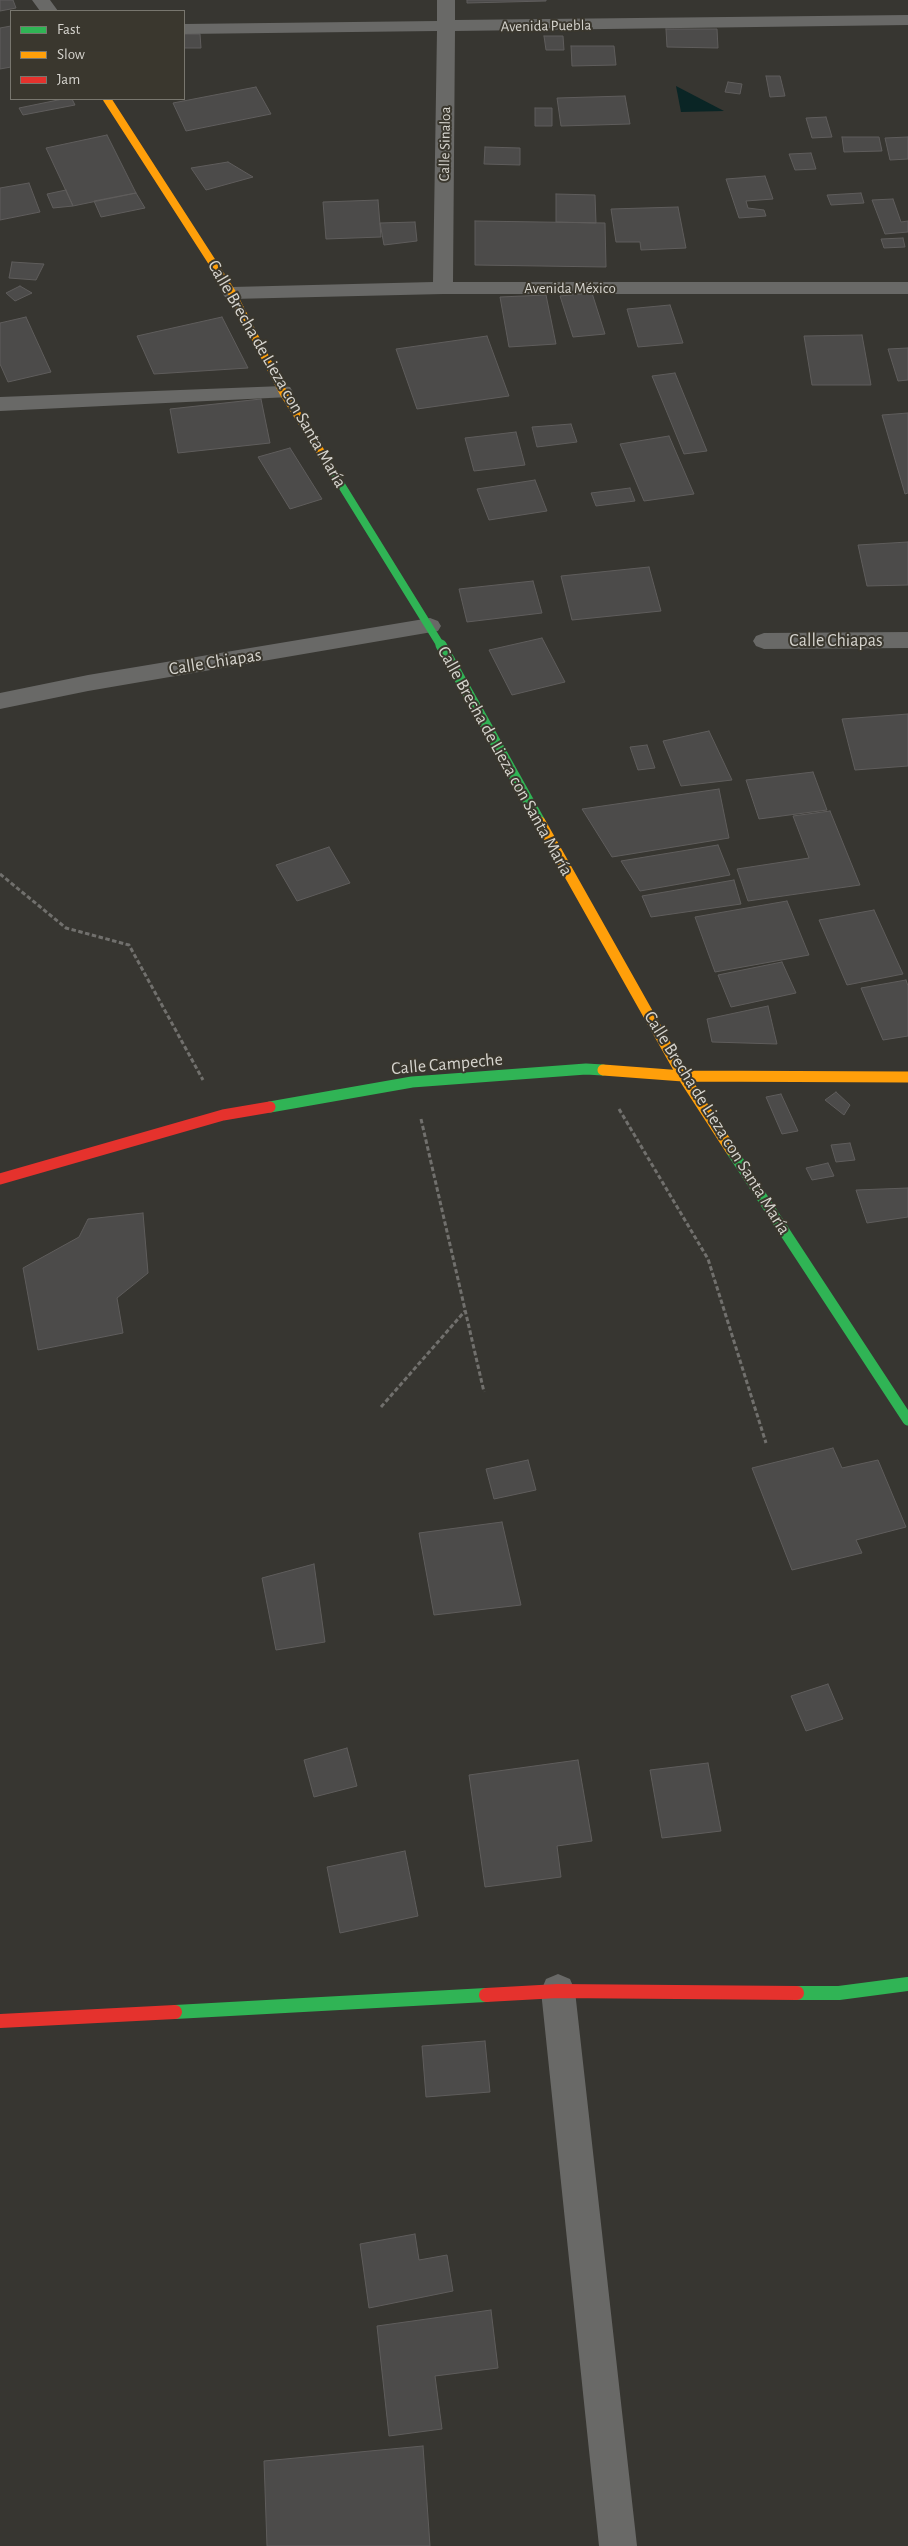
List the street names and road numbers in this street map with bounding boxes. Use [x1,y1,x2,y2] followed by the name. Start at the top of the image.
[501,16,591,36] street label: Avenida Puebla
[435,106,455,182] street label: Calle Sinaloa
[203,256,351,492] street label: Calle Brecha de Lieza con Santa María
[524,279,616,297] street label: Avenida México
[789,630,883,652] street label: Calle Chiapas
[433,642,577,880] street label: Calle Brecha de Lieza con Santa María
[167,644,263,680] street label: Calle Chiapas
[639,1007,795,1239] street label: Calle Brecha de Lieza con Santa María
[390,1048,504,1080] street label: Calle Campeche

